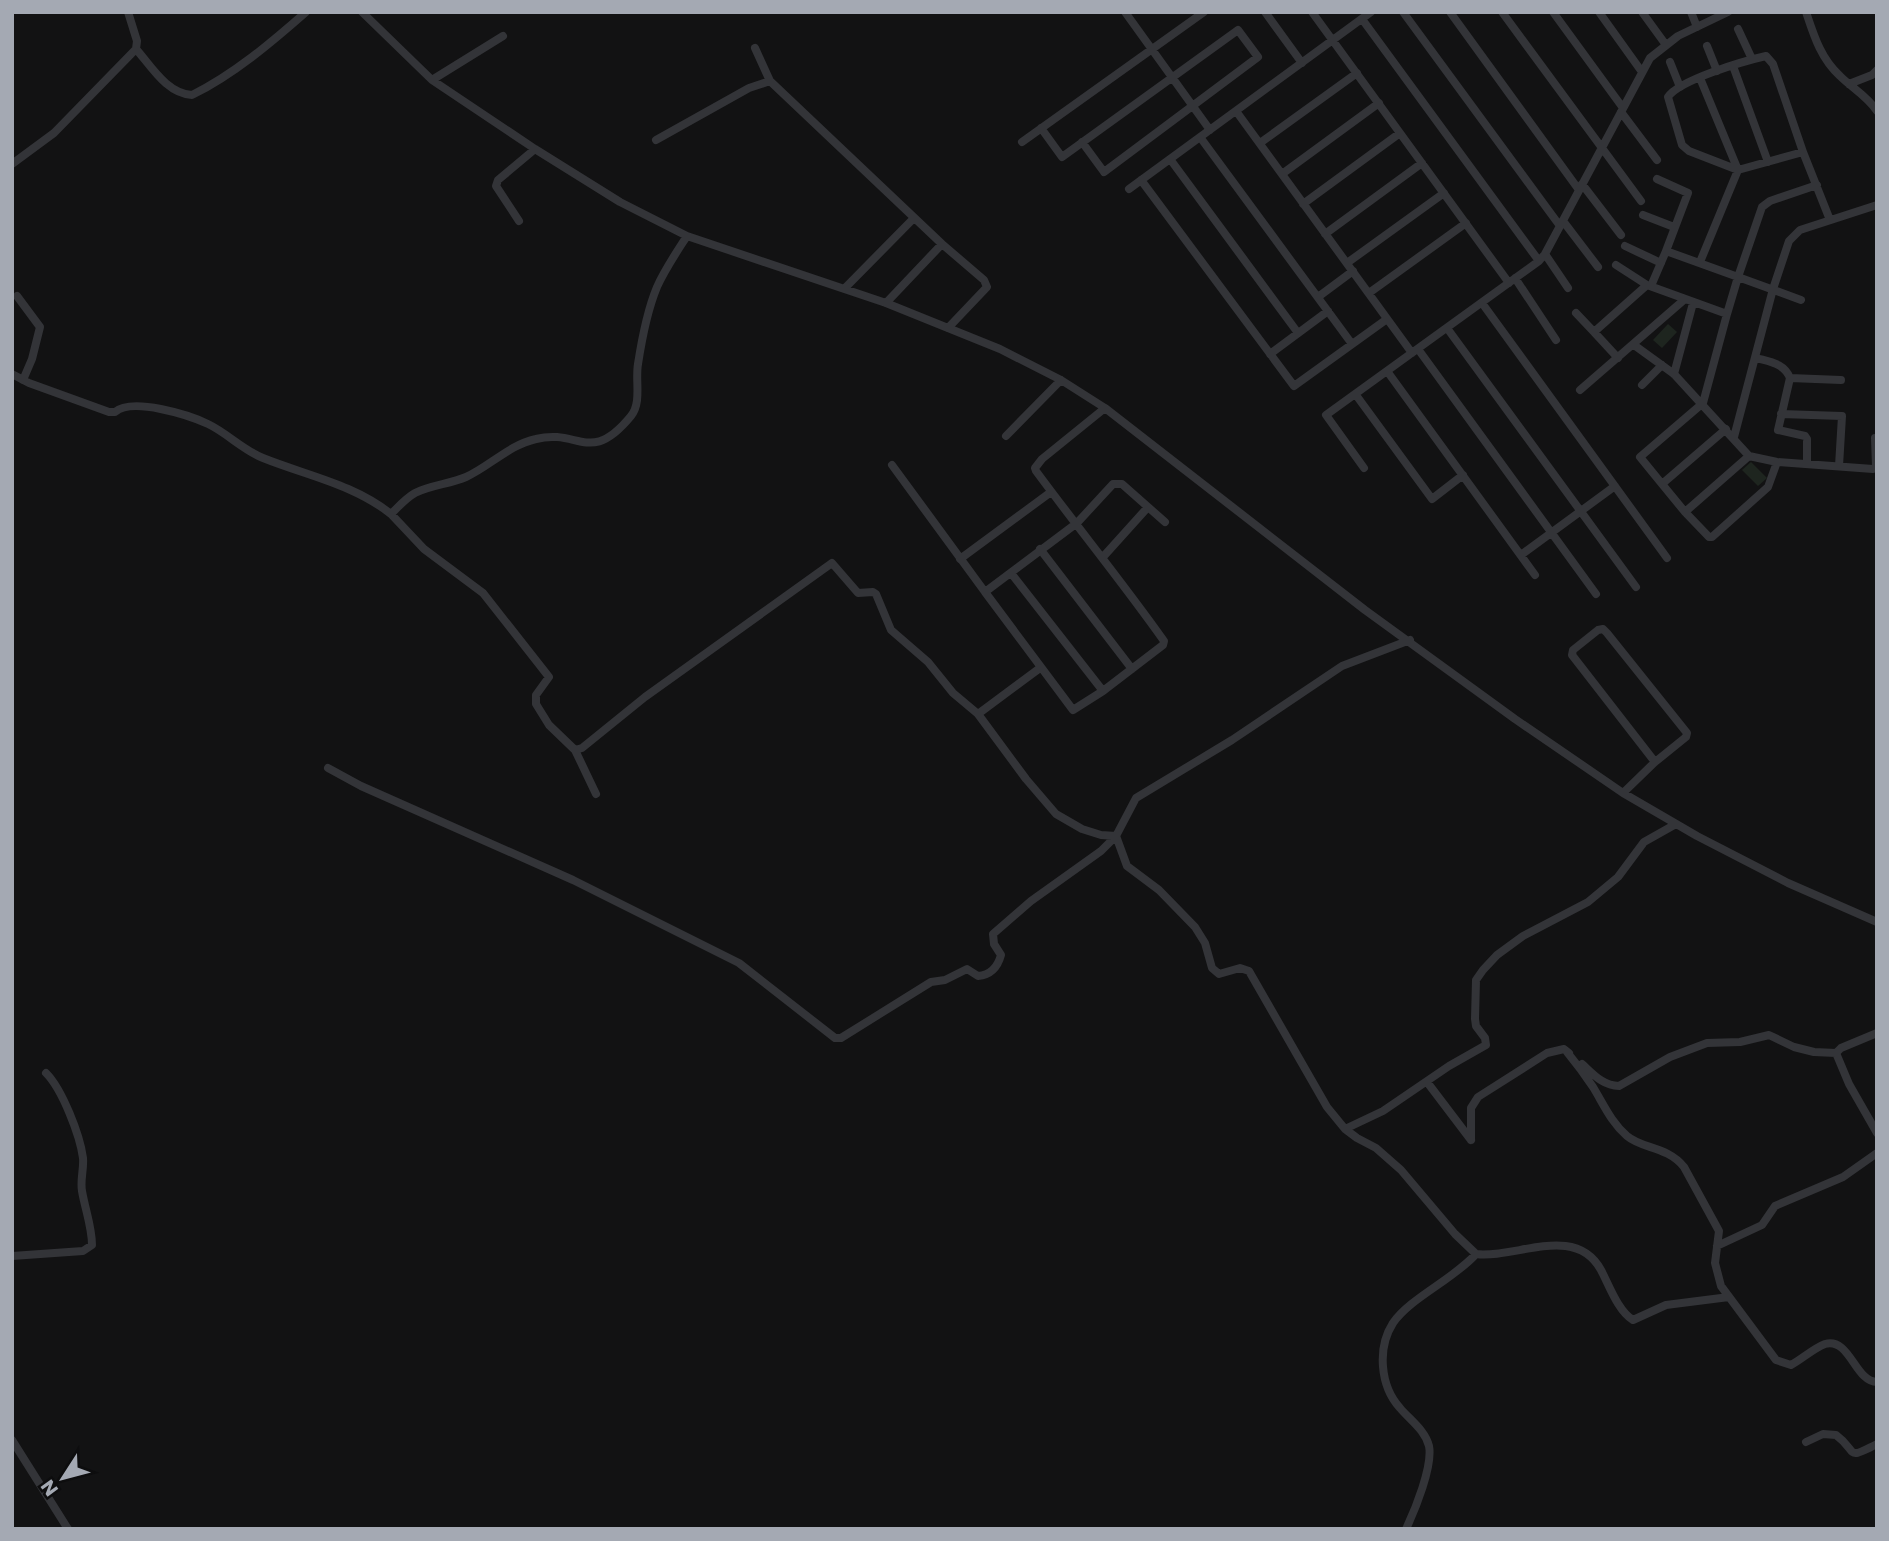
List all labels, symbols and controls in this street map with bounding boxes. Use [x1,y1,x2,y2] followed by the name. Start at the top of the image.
[28,1443,98,1513] north arrow
[35,1474,65,1501] text: N

